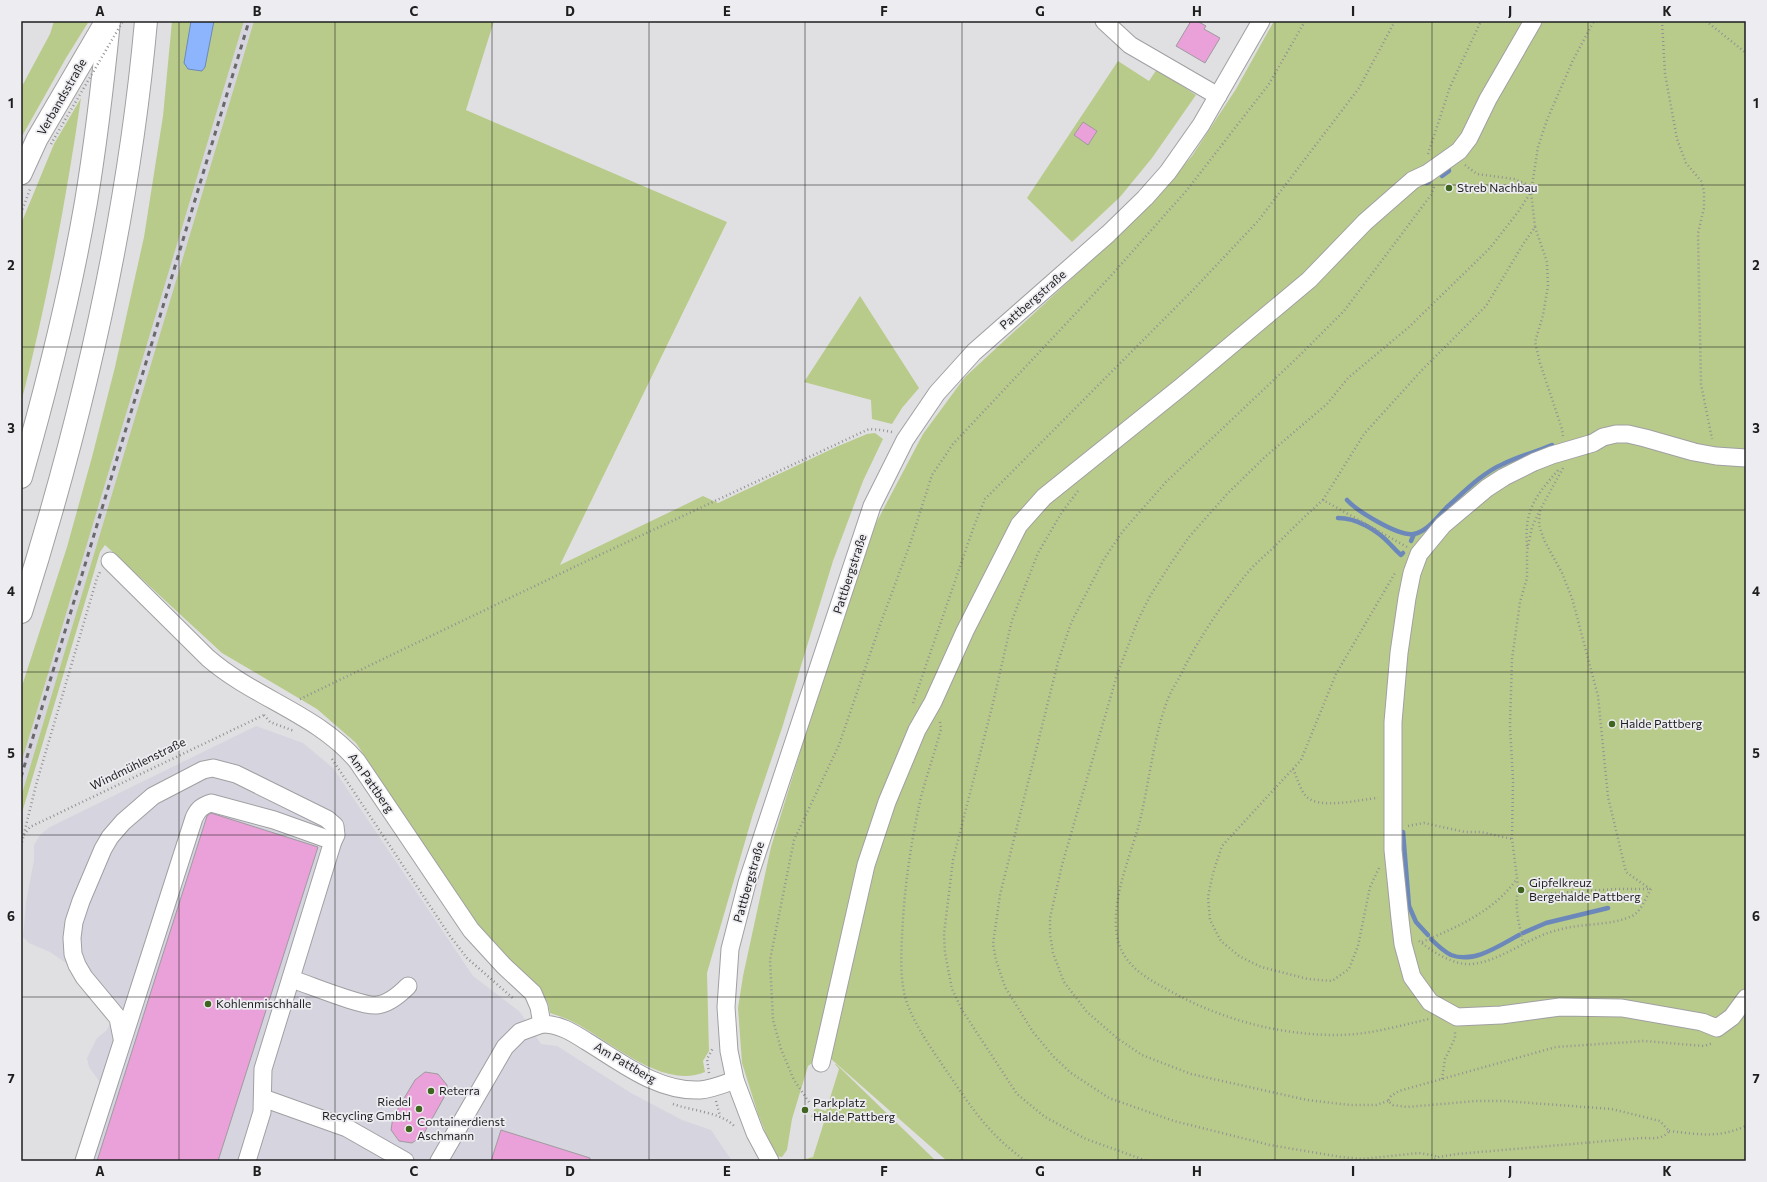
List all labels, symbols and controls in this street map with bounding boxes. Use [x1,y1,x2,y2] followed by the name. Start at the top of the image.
[95,3,105,19] text: A
[253,3,262,19] text: B
[410,3,419,19] text: C
[565,3,575,19] text: D
[723,3,731,19] text: E
[880,3,888,19] text: F
[1035,3,1045,19] text: G
[1192,3,1202,19] text: H
[1351,3,1355,19] text: I
[1508,3,1512,19] text: J
[1662,3,1672,19] text: K
[34,56,89,137] street label: Verbandsstraße
[8,95,14,111] text: 1
[1753,95,1759,111] text: 1
[1457,180,1537,194] place label: Streb Nachbau
[1444,183,1454,193] marker: Streb Nachbau
[7,257,15,273] text: 2
[1752,257,1760,273] text: 2
[996,267,1068,332] street label: Pattbergstraße
[7,420,15,436] text: 3
[1752,420,1760,436] text: 3
[830,532,869,615] street label: Pattbergstraße
[7,583,15,599] text: 4
[1752,583,1760,599] text: 4
[1620,716,1703,730] place label: Halde Pattberg
[1607,719,1617,729] marker: Halde Pattberg
[88,734,188,792] street label: Windmühlenstraße
[7,745,15,761] text: 5
[1752,745,1760,761] text: 5
[346,750,398,815] street label: Am Pattberg
[730,840,766,924] street label: Pattbergstraße
[1529,875,1641,903] place label: Gipfelkreuz Bergehalde Pattberg
[1516,885,1526,895] marker: Gipfelkreuz Bergehalde Pattberg
[7,908,15,924] text: 6
[1752,908,1760,924] text: 6
[216,996,311,1010] place label: Kohlenmischhalle
[203,999,213,1009] marker: Kohlenmischhalle
[592,1039,659,1086] street label: Am Pattberg
[7,1070,15,1086] text: 7
[1752,1070,1760,1086] text: 7
[439,1083,480,1097] place label: Reterra
[426,1086,436,1096] marker: Reterra
[322,1094,411,1122] place label: Riedel Recycling GmbH
[813,1095,896,1123] place label: Parkplatz Halde Pattberg
[414,1104,424,1114] marker: Riedel Recycling GmbH
[800,1105,810,1115] marker: Parkplatz Halde Pattberg
[417,1114,505,1142] place label: Containerdienst Aschmann
[404,1124,414,1134] marker: Containerdienst Aschmann
[95,1163,105,1179] text: A
[253,1163,262,1179] text: B
[410,1163,419,1179] text: C
[565,1163,575,1179] text: D
[723,1163,731,1179] text: E
[880,1163,888,1179] text: F
[1035,1163,1045,1179] text: G
[1192,1163,1202,1179] text: H
[1351,1163,1355,1179] text: I
[1508,1163,1512,1179] text: J
[1662,1163,1672,1179] text: K

